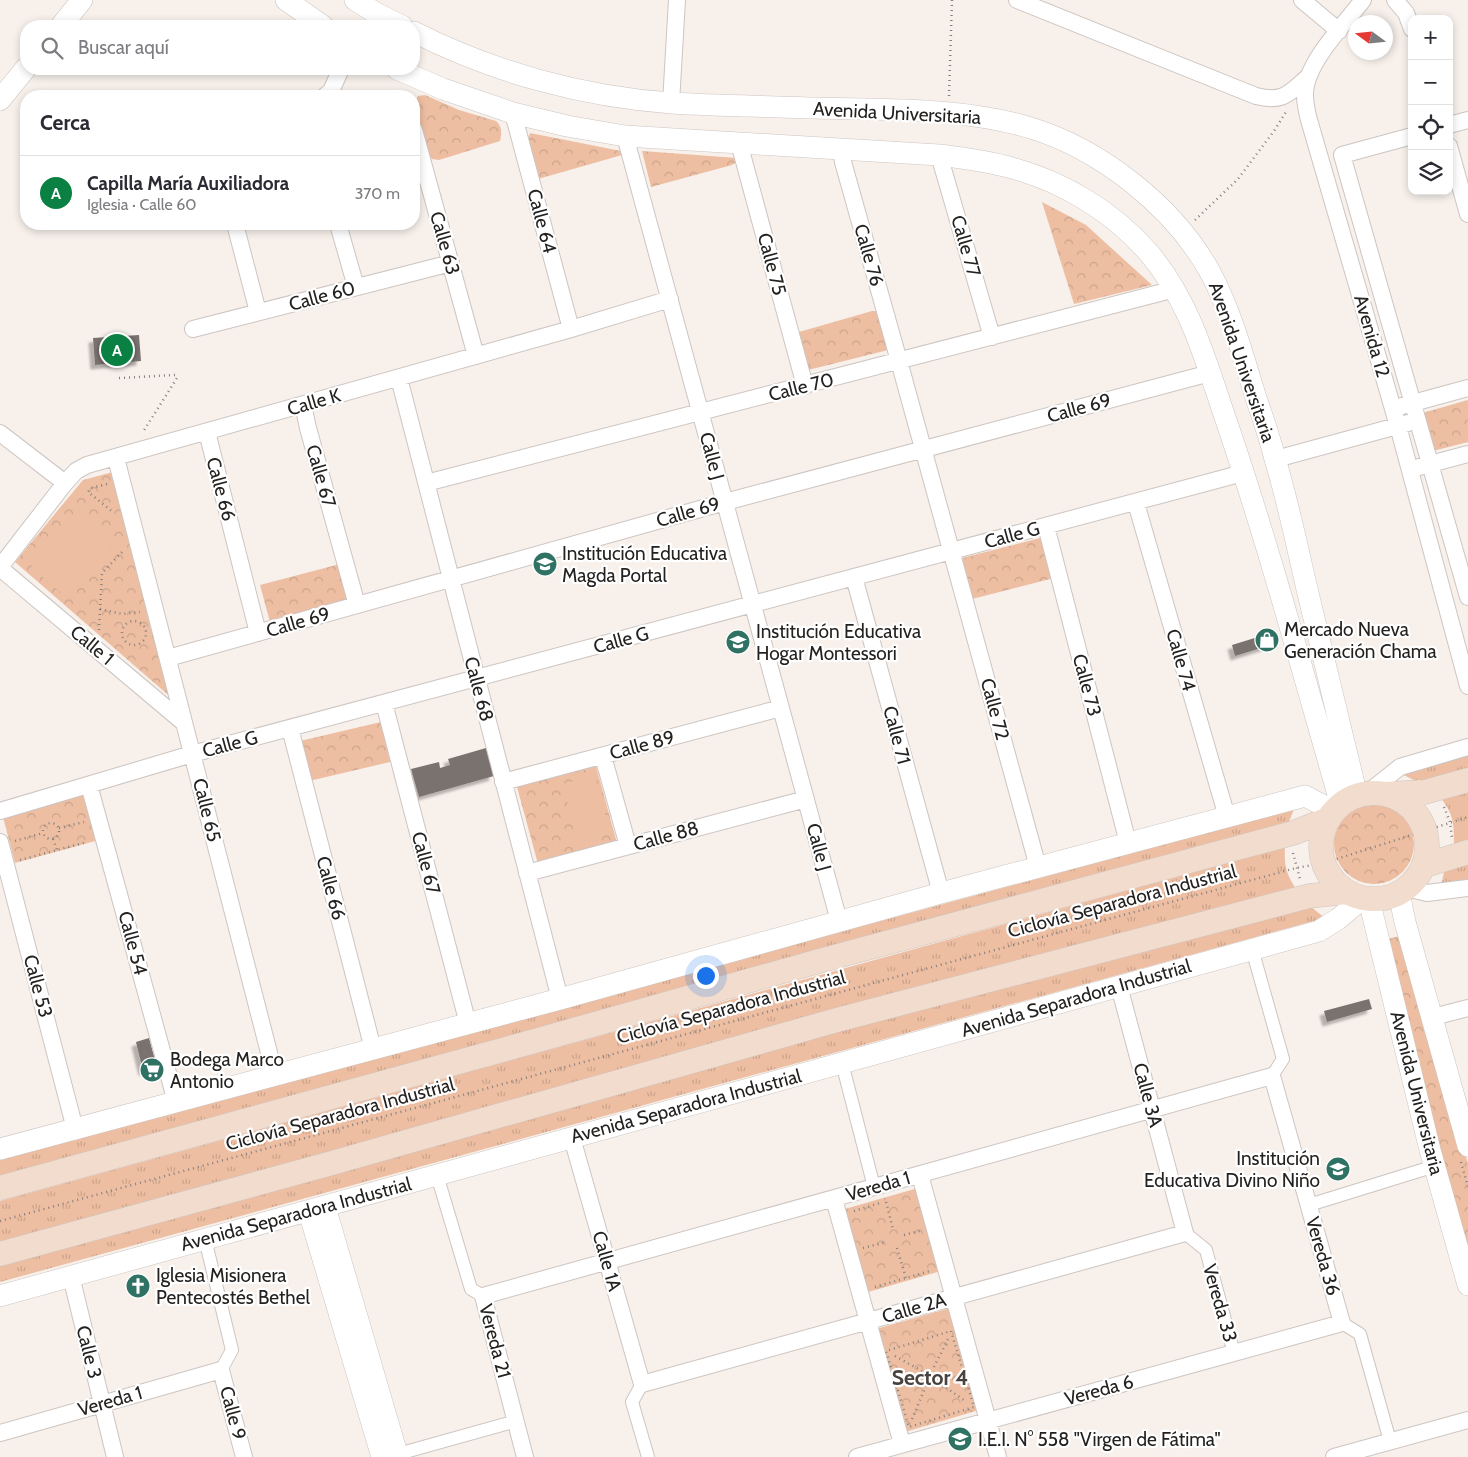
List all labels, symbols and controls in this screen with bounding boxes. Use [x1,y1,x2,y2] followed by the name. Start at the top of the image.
[1348,15,1393,60] north arrow
[1408,15,1453,195] map controls
[1408,15,1453,60] button: +
[20,20,420,75] search box
[38,34,66,62] icon: search
[78,36,169,59] text: Buscar aquí
[1408,60,1453,105] button: −
[812,97,982,129] street label: Avenida Universitaria
[1408,105,1453,150] button: locate
[40,110,90,135] text: Cerca
[1408,150,1453,195] button: layers
[87,172,289,195] text: Capilla María Auxiliadora
[51,184,61,203] text: A
[355,184,400,203] text: 370 m
[522,186,562,256] street label: Calle 64
[87,195,196,214] text: Iglesia · Calle 60
[425,209,465,277] street label: Calle 63
[946,213,986,280] street label: Calle 77
[849,221,889,289] street label: Calle 76
[753,230,791,298] street label: Calle 75
[286,276,358,316] street label: Calle 60
[1204,279,1280,445] street label: Avenida Universitaria
[1349,292,1395,380] street label: Avenida 12
[101,331,133,369] pin: A
[766,368,836,406] street label: Calle 70
[285,383,344,421] street label: Calle K
[1044,388,1114,428] street label: Calle 69
[695,430,729,482] street label: Calle J
[301,442,341,510] street label: Calle 67
[201,454,241,524] street label: Calle 66
[653,492,723,532] street label: Calle 69
[982,517,1042,553] street label: Calle G
[562,542,727,587] place label: Institución Educativa Magda Portal
[532,551,558,577] school or university icon: Institución Educativa Magda Portal
[263,602,333,642] street label: Calle 69
[1284,618,1437,663] place label: Mercado Nueva Generación Chama
[65,620,119,670] street label: Calle 1
[756,620,921,665] place label: Institución Educativa Hogar Montessori
[591,622,651,658] street label: Calle G
[1161,626,1201,694] street label: Calle 74
[1254,627,1280,653] shop icon: Mercado Nueva Generación Chama
[725,629,751,655] school or university icon: Institución Educativa Hogar Montessori
[1068,651,1106,719] street label: Calle 73
[459,654,499,724] street label: Calle 68
[976,675,1014,743] street label: Calle 72
[878,703,916,767] street label: Calle 71
[607,725,677,765] street label: Calle 89
[200,726,260,762] street label: Calle G
[188,776,226,844] street label: Calle 65
[631,816,701,856] street label: Calle 88
[802,821,836,873] street label: Calle J
[407,829,445,897] street label: Calle 67
[311,853,351,923] street label: Calle 66
[1005,859,1239,943] street label: Ciclovía Separadora Industrial
[113,909,153,977] street label: Calle 54
[19,952,57,1020] street label: Calle 53
[958,954,1194,1042] street label: Avenida Separadora Industrial
[693,963,719,989] your location
[614,965,848,1049] street label: Ciclovía Separadora Industrial
[1386,1009,1448,1177] street label: Avenida Universitaria
[170,1048,284,1093] place label: Bodega Marco Antonio
[139,1057,165,1083] supermarket icon: Bodega Marco Antonio
[1128,1060,1168,1130] street label: Calle 3A
[568,1064,804,1148] street label: Avenida Separadora Industrial
[223,1072,457,1156] street label: Ciclovía Separadora Industrial
[1144,1147,1320,1192] place label: Institución Educativa Divino Niño
[1325,1156,1351,1182] school or university icon: Institución Educativa Divino Niño
[843,1166,913,1206] street label: Vereda 1
[178,1172,414,1256] street label: Avenida Separadora Industrial
[1301,1214,1345,1298] street label: Vereda 36
[587,1228,627,1294] street label: Calle 1A
[1198,1261,1242,1345] street label: Vereda 33
[156,1264,310,1309] place label: Iglesia Misionera Pentecostés Bethel
[125,1273,151,1299] church icon: Iglesia Misionera Pentecostés Bethel
[879,1288,949,1328] street label: Calle 2A
[474,1301,516,1381] street label: Vereda 21
[71,1323,107,1381] street label: Calle 3
[892,1365,968,1390] district label: Sector 4
[1062,1370,1136,1410] street label: Vereda 6
[75,1381,145,1421] street label: Vereda 1
[215,1384,251,1442] street label: Calle 9
[947,1426,973,1452] school or university icon: I.E.I. N° 558 "Virgen de Fátima"
[978,1428,1221,1451] place label: I.E.I. N° 558 "Virgen de Fátima"

